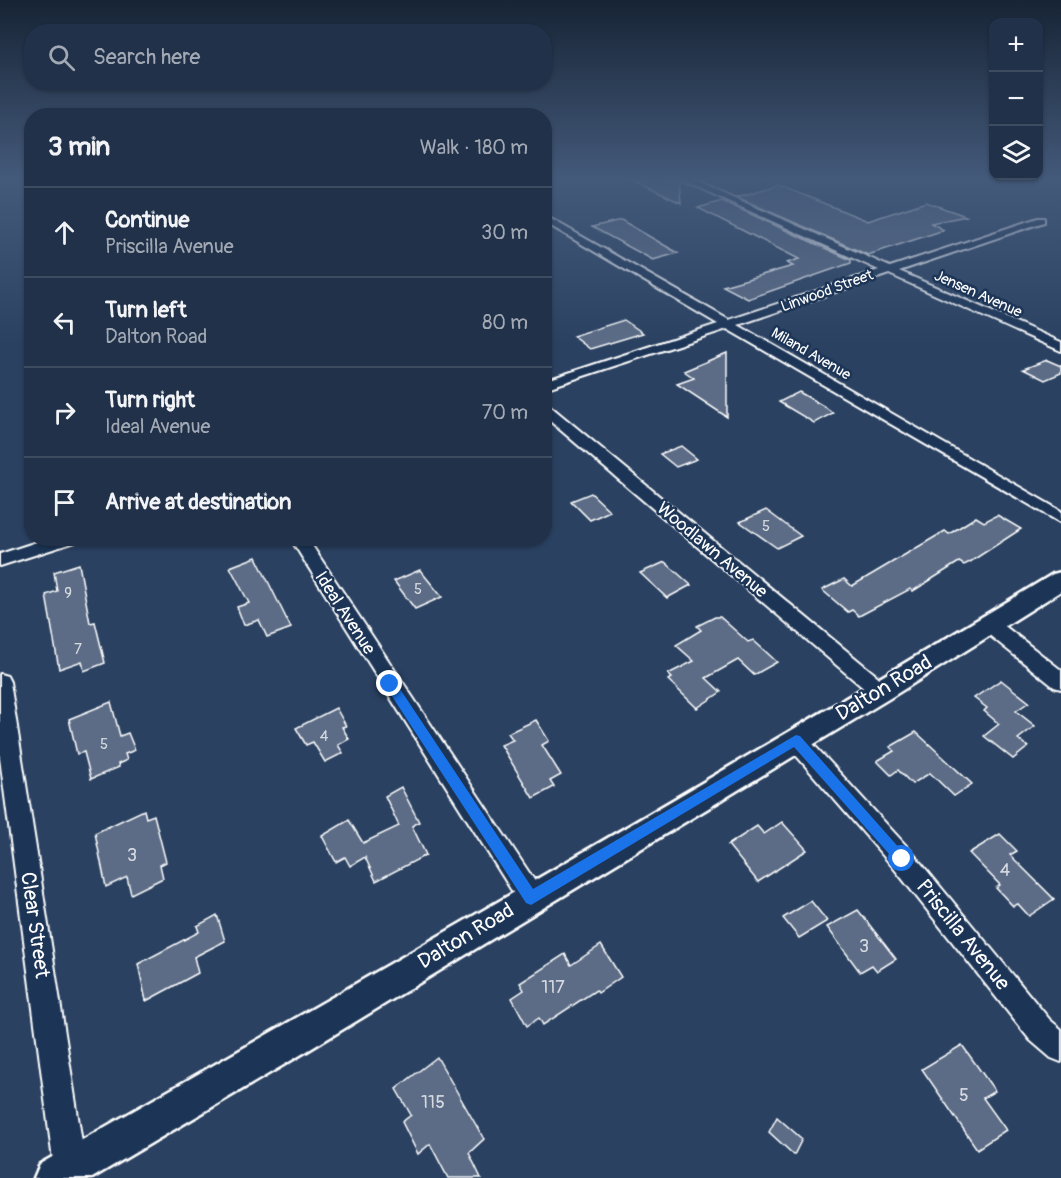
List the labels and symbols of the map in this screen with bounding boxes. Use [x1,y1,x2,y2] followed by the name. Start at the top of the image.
[778,265,877,317] street label: Linwood Street
[931,266,1025,322] street label: Jensen Avenue
[768,324,855,385] street label: Miland Avenue
[652,497,772,603] street label: Woodlawn Avenue
[762,517,770,536] house number: 5
[310,567,381,659] street label: Ideal Avenue
[414,580,422,599] house number: 5
[64,584,72,603] house number: 9
[74,640,82,659] house number: 7
[831,649,937,727] street label: Dalton Road
[376,670,402,696] route end
[320,727,329,746] house number: 4
[100,735,108,754] house number: 5
[127,844,137,867] house number: 3
[888,845,914,871] route start
[1000,859,1011,882] house number: 4
[14,870,56,980] street label: Clear Street
[910,874,1016,996] street label: Priscilla Avenue
[413,897,519,975] street label: Dalton Road
[859,935,869,958] house number: 3
[541,976,565,999] house number: 117
[959,1084,969,1107] house number: 5
[421,1091,445,1114] house number: 115

